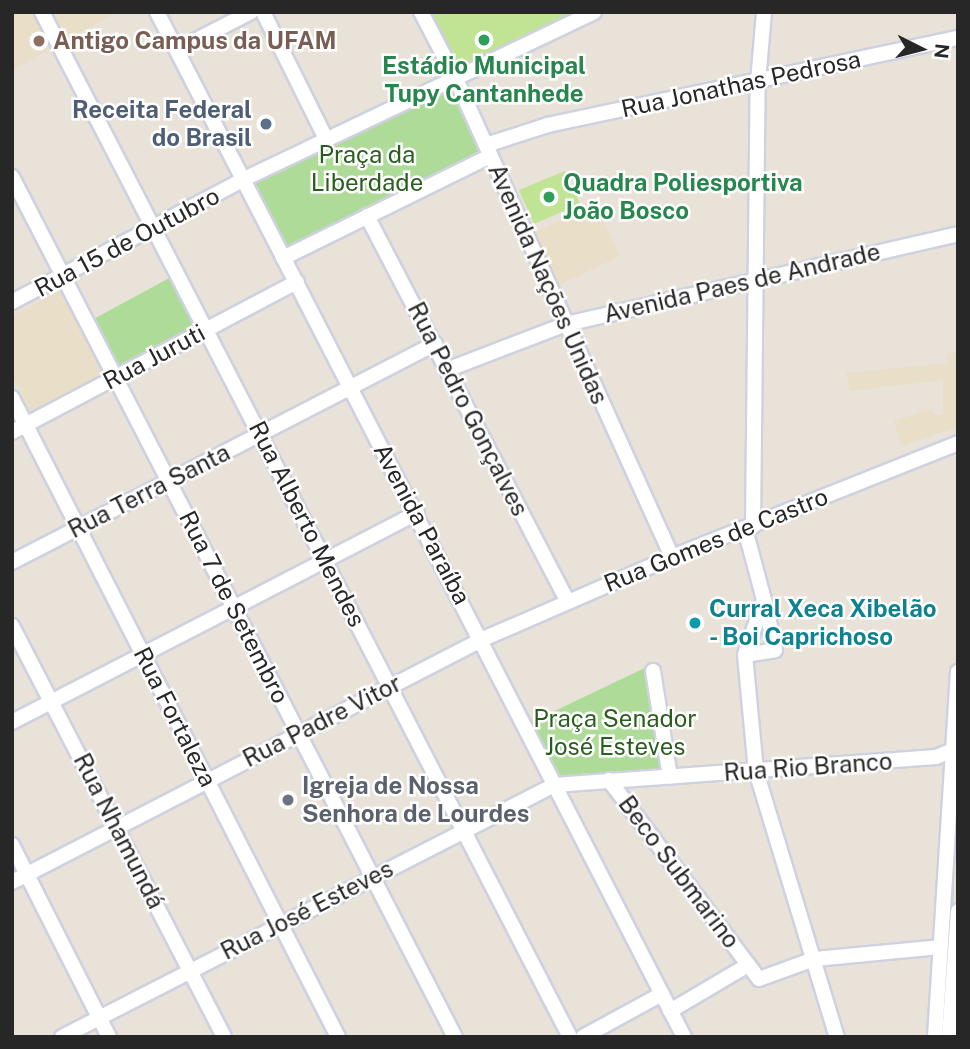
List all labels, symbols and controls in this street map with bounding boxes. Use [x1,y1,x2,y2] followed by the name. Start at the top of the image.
[886,14,956,84] north arrow
[53,27,337,55] place label: Antigo Campus da UFAM
[476,32,492,48] marker: Estádio Municipal Tupy Cantanhede
[31,33,47,49] marker: Antigo Campus da UFAM
[930,43,954,60] text: N
[619,45,863,123] street label: Rua Jonathas Pedrosa
[382,52,586,108] place label: Estádio Municipal Tupy Cantanhede
[72,96,252,152] place label: Receita Federal do Brasil
[258,116,274,132] marker: Receita Federal do Brasil
[311,141,423,197] park label: Praça da Liberdade
[482,159,614,409] street label: Avenida Nações Unidas
[563,169,803,225] place label: Quadra Poliesportiva João Bosco
[29,181,225,303] street label: Rua 15 de Outubro
[541,189,557,205] marker: Quadra Poliesportiva João Bosco
[601,237,883,329] street label: Avenida Paes de Andrade
[402,297,534,521] street label: Rua Pedro Gonçalves
[98,318,210,396] street label: Rua Juruti
[243,416,371,632] street label: Rua Alberto Mendes
[63,438,235,544] street label: Rua Terra Santa
[367,439,477,609] street label: Avenida Paraíba
[599,482,833,598] street label: Rua Gomes de Castro
[173,506,295,708] street label: Rua 7 de Setembro
[709,595,937,651] place label: Curral Xeca Xibelão - Boi Caprichoso
[687,615,703,631] marker: Curral Xeca Xibelão - Boi Caprichoso
[127,642,223,792] street label: Rua Fortaleza
[238,669,406,773] street label: Rua Padre Vitor
[533,705,697,761] park label: Praça Senador José Esteves
[723,747,893,787] street label: Rua Rio Branco
[67,748,171,914] street label: Rua Nhamundá
[302,772,530,828] place label: Igreja de Nossa Senhora de Lourdes
[612,790,746,954] street label: Beco Submarino
[280,792,296,808] marker: Igreja de Nossa Senhora de Lourdes
[216,854,398,966] street label: Rua José Esteves

